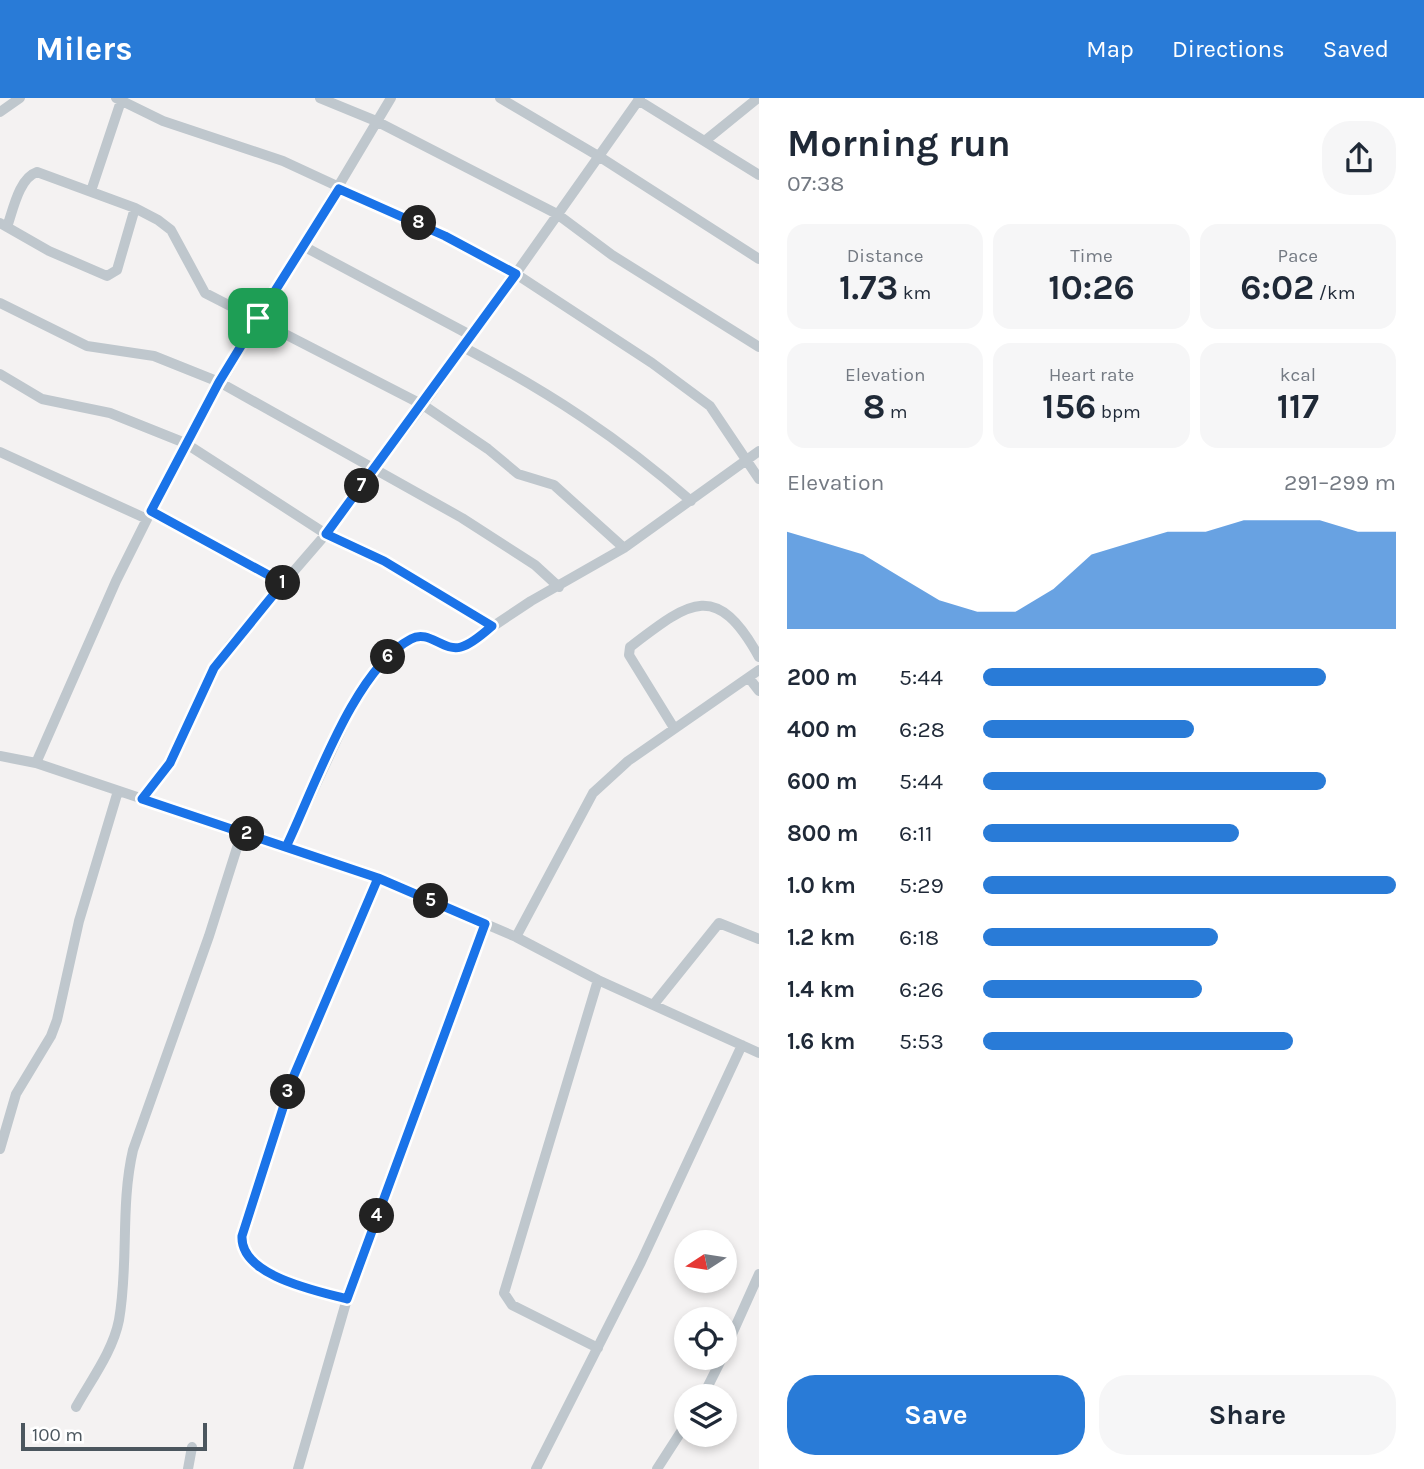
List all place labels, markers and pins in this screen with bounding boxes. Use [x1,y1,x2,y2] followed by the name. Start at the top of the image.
[402,206,436,240] pin: 8
[228,288,288,348] pin
[344,468,380,504] pin: 7
[266,566,300,601] pin: 1
[370,640,406,674] pin: 6
[230,816,264,852] pin: 2
[414,884,448,918] pin: 5
[270,1074,306,1110] pin: 3
[360,1198,394,1234] pin: 4

